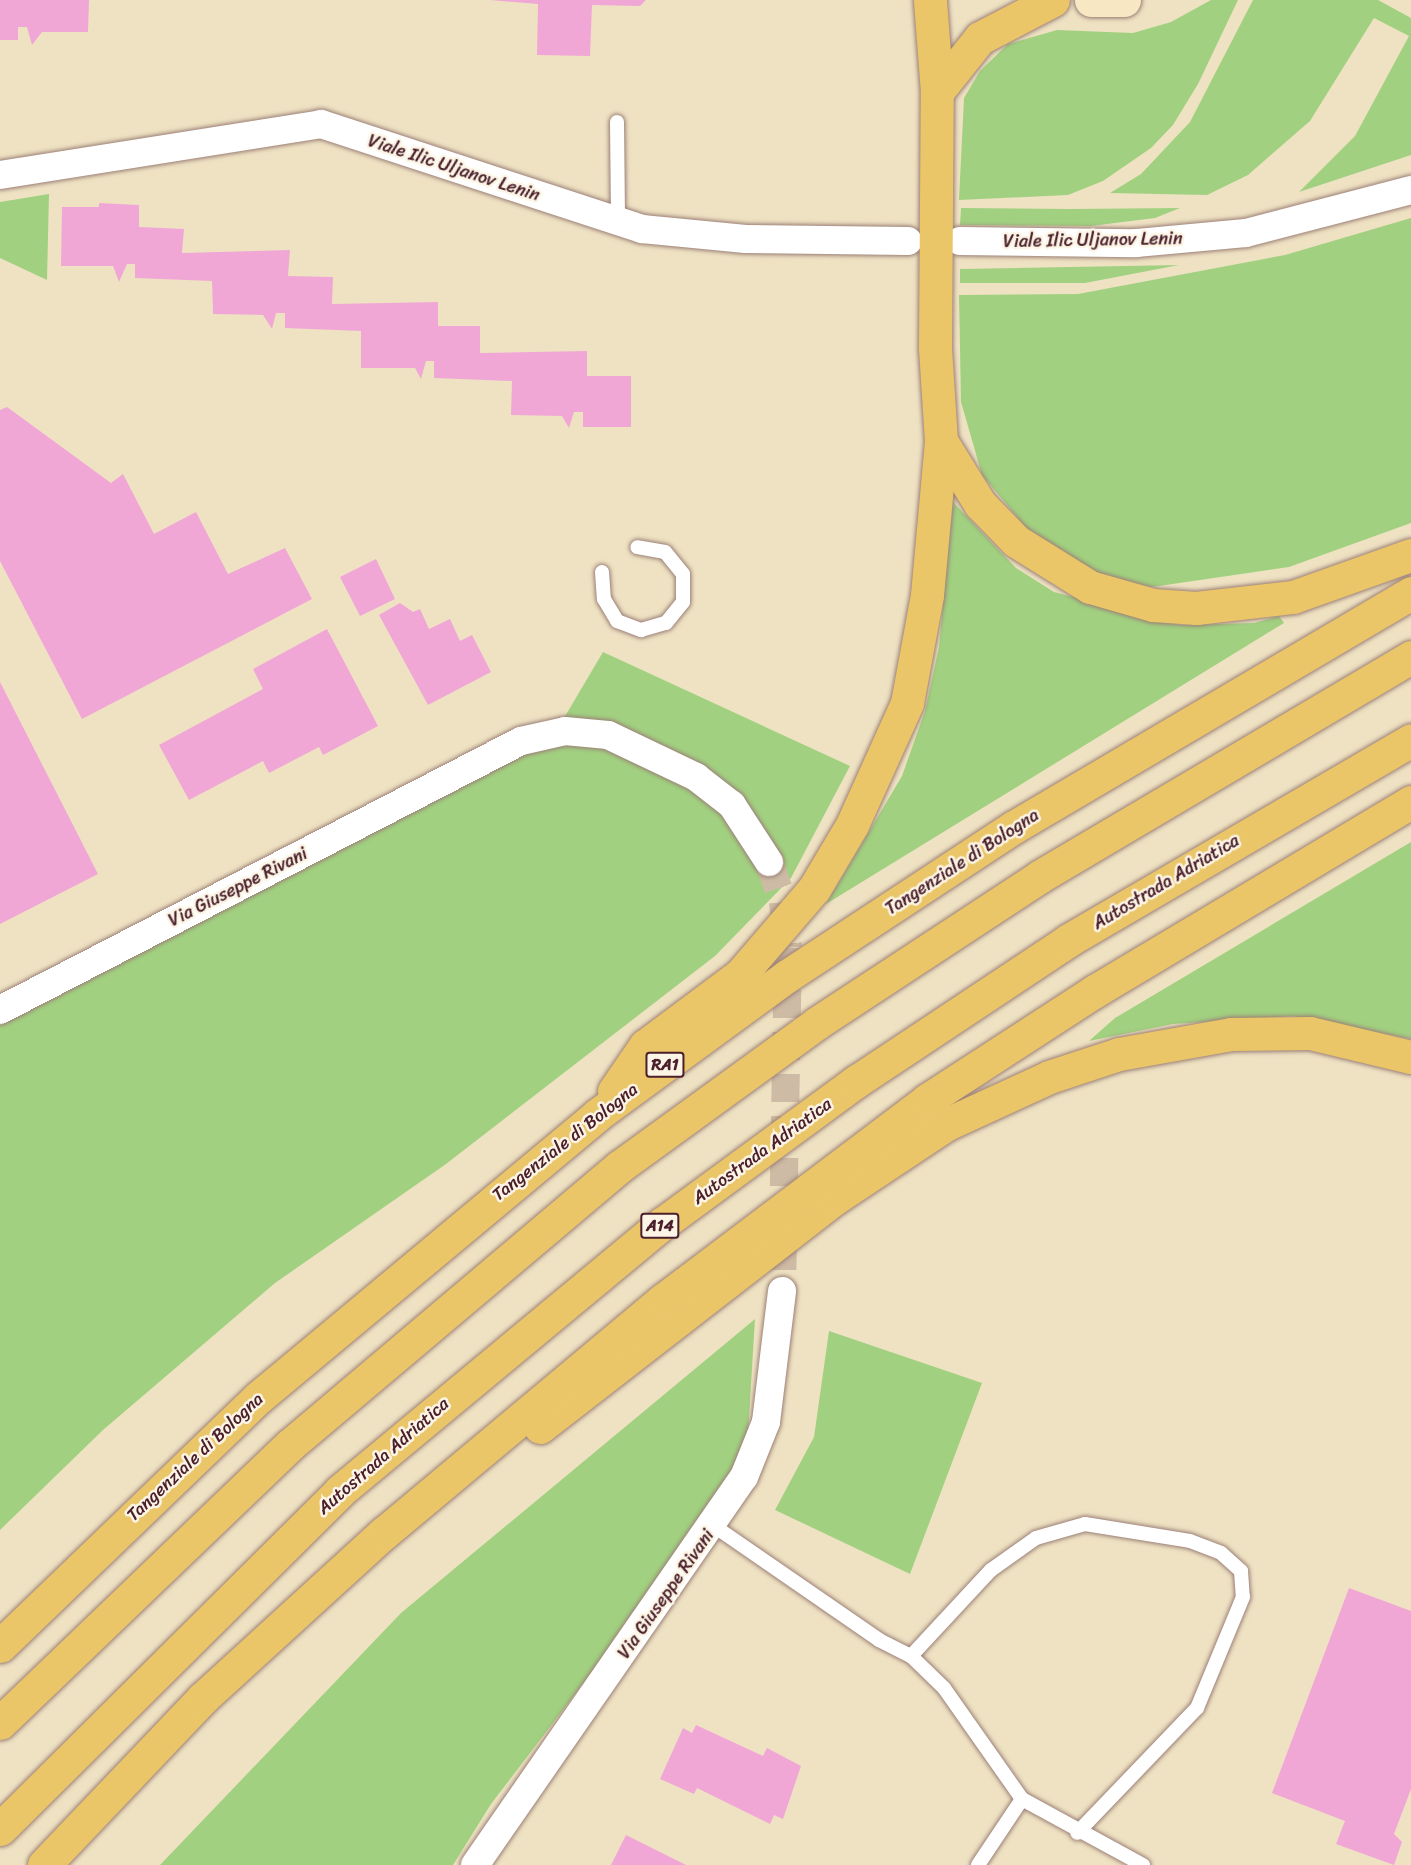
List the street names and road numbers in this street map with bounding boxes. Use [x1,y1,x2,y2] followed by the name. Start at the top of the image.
[365,130,543,206] street label: Viale Ilic Uljanov Lenin
[1003,228,1183,252] street label: Viale Ilic Uljanov Lenin
[881,804,1043,920] street label: Tangenziale di Bologna
[1089,830,1243,934] street label: Autostrada Adriatica
[165,843,311,931] street label: Via Giuseppe Rivani
[644,1052,686,1078] road number: RA1
[488,1078,642,1206] street label: Tangenziale di Bologna
[688,1093,836,1209] street label: Autostrada Adriatica
[639,1213,681,1239] road number: A14
[122,1388,268,1526] street label: Tangenziale di Bologna
[313,1393,453,1519] street label: Autostrada Adriatica
[613,1525,719,1663] street label: Via Giuseppe Rivani

